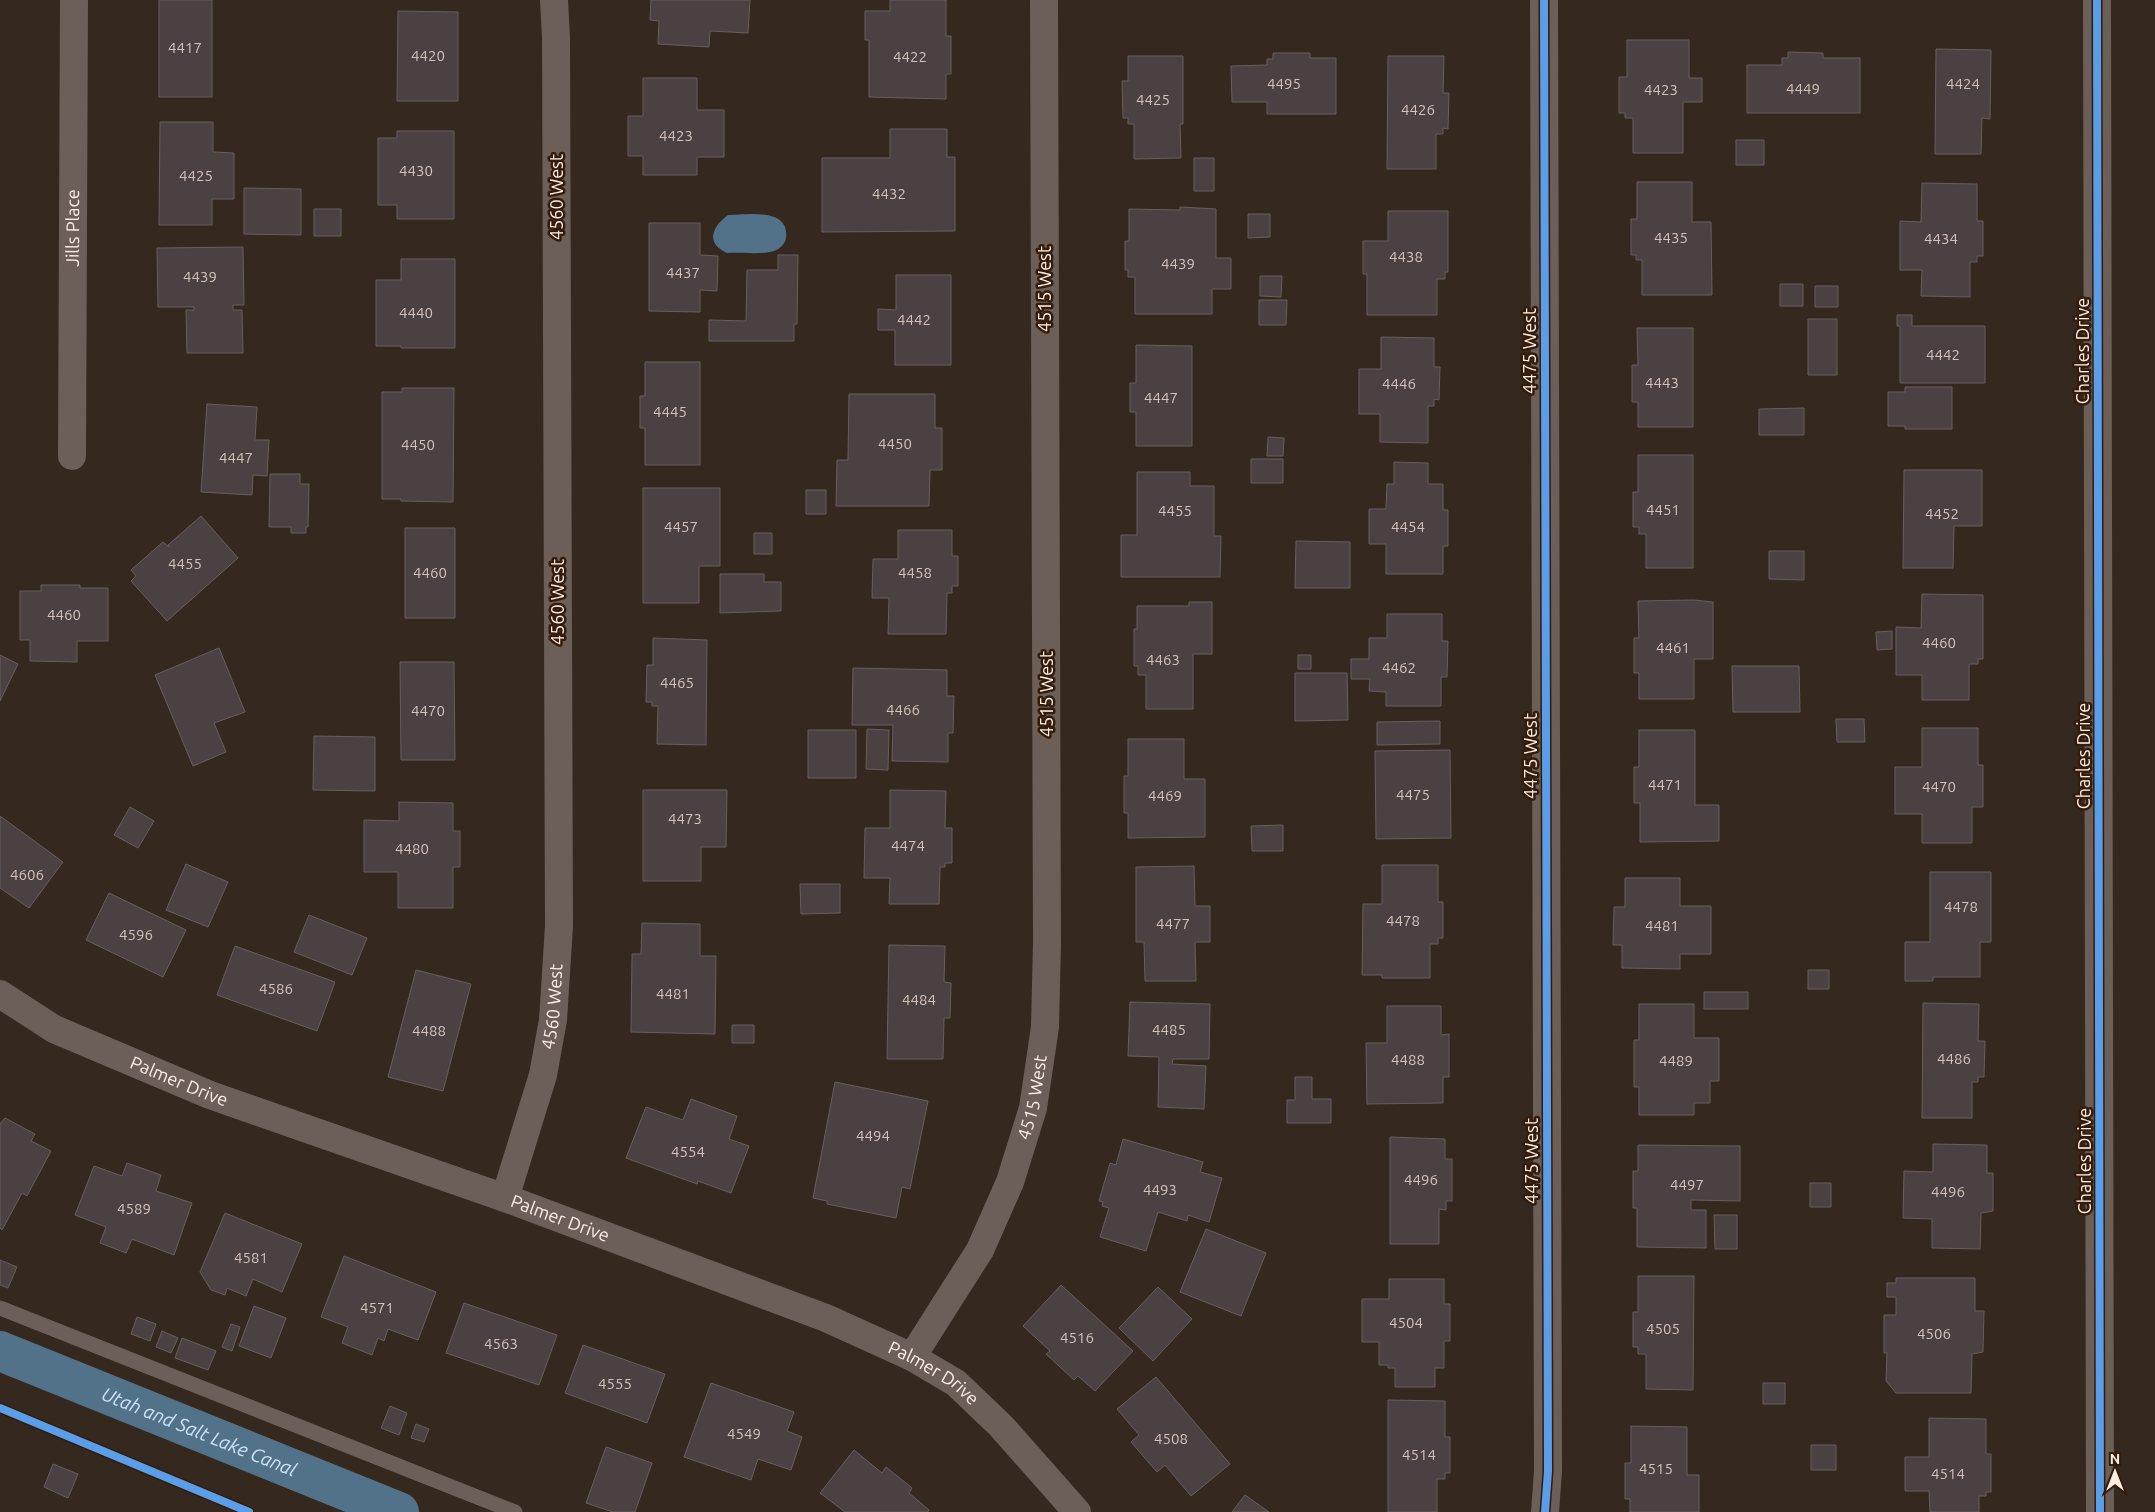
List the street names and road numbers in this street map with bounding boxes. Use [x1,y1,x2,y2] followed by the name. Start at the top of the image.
[546,154,566,240] street label: 4560 West
[62,189,82,267] street label: Jills Place
[1034,246,1054,332] street label: 4515 West
[2072,298,2092,404] street label: Charles Drive
[1519,308,1539,394] street label: 4475 West
[547,559,567,645] street label: 4560 West
[1036,651,1056,737] street label: 4515 West
[2073,703,2093,809] street label: Charles Drive
[1520,713,1540,799] street label: 4475 West
[537,963,566,1051] street label: 4560 West
[128,1052,231,1109] street label: Palmer Drive
[1013,1054,1050,1142] street label: 4515 West
[2074,1108,2094,1214] street label: Charles Drive
[1521,1118,1541,1204] street label: 4475 West
[508,1190,612,1245] street label: Palmer Drive
[885,1337,983,1408] street label: Palmer Drive

